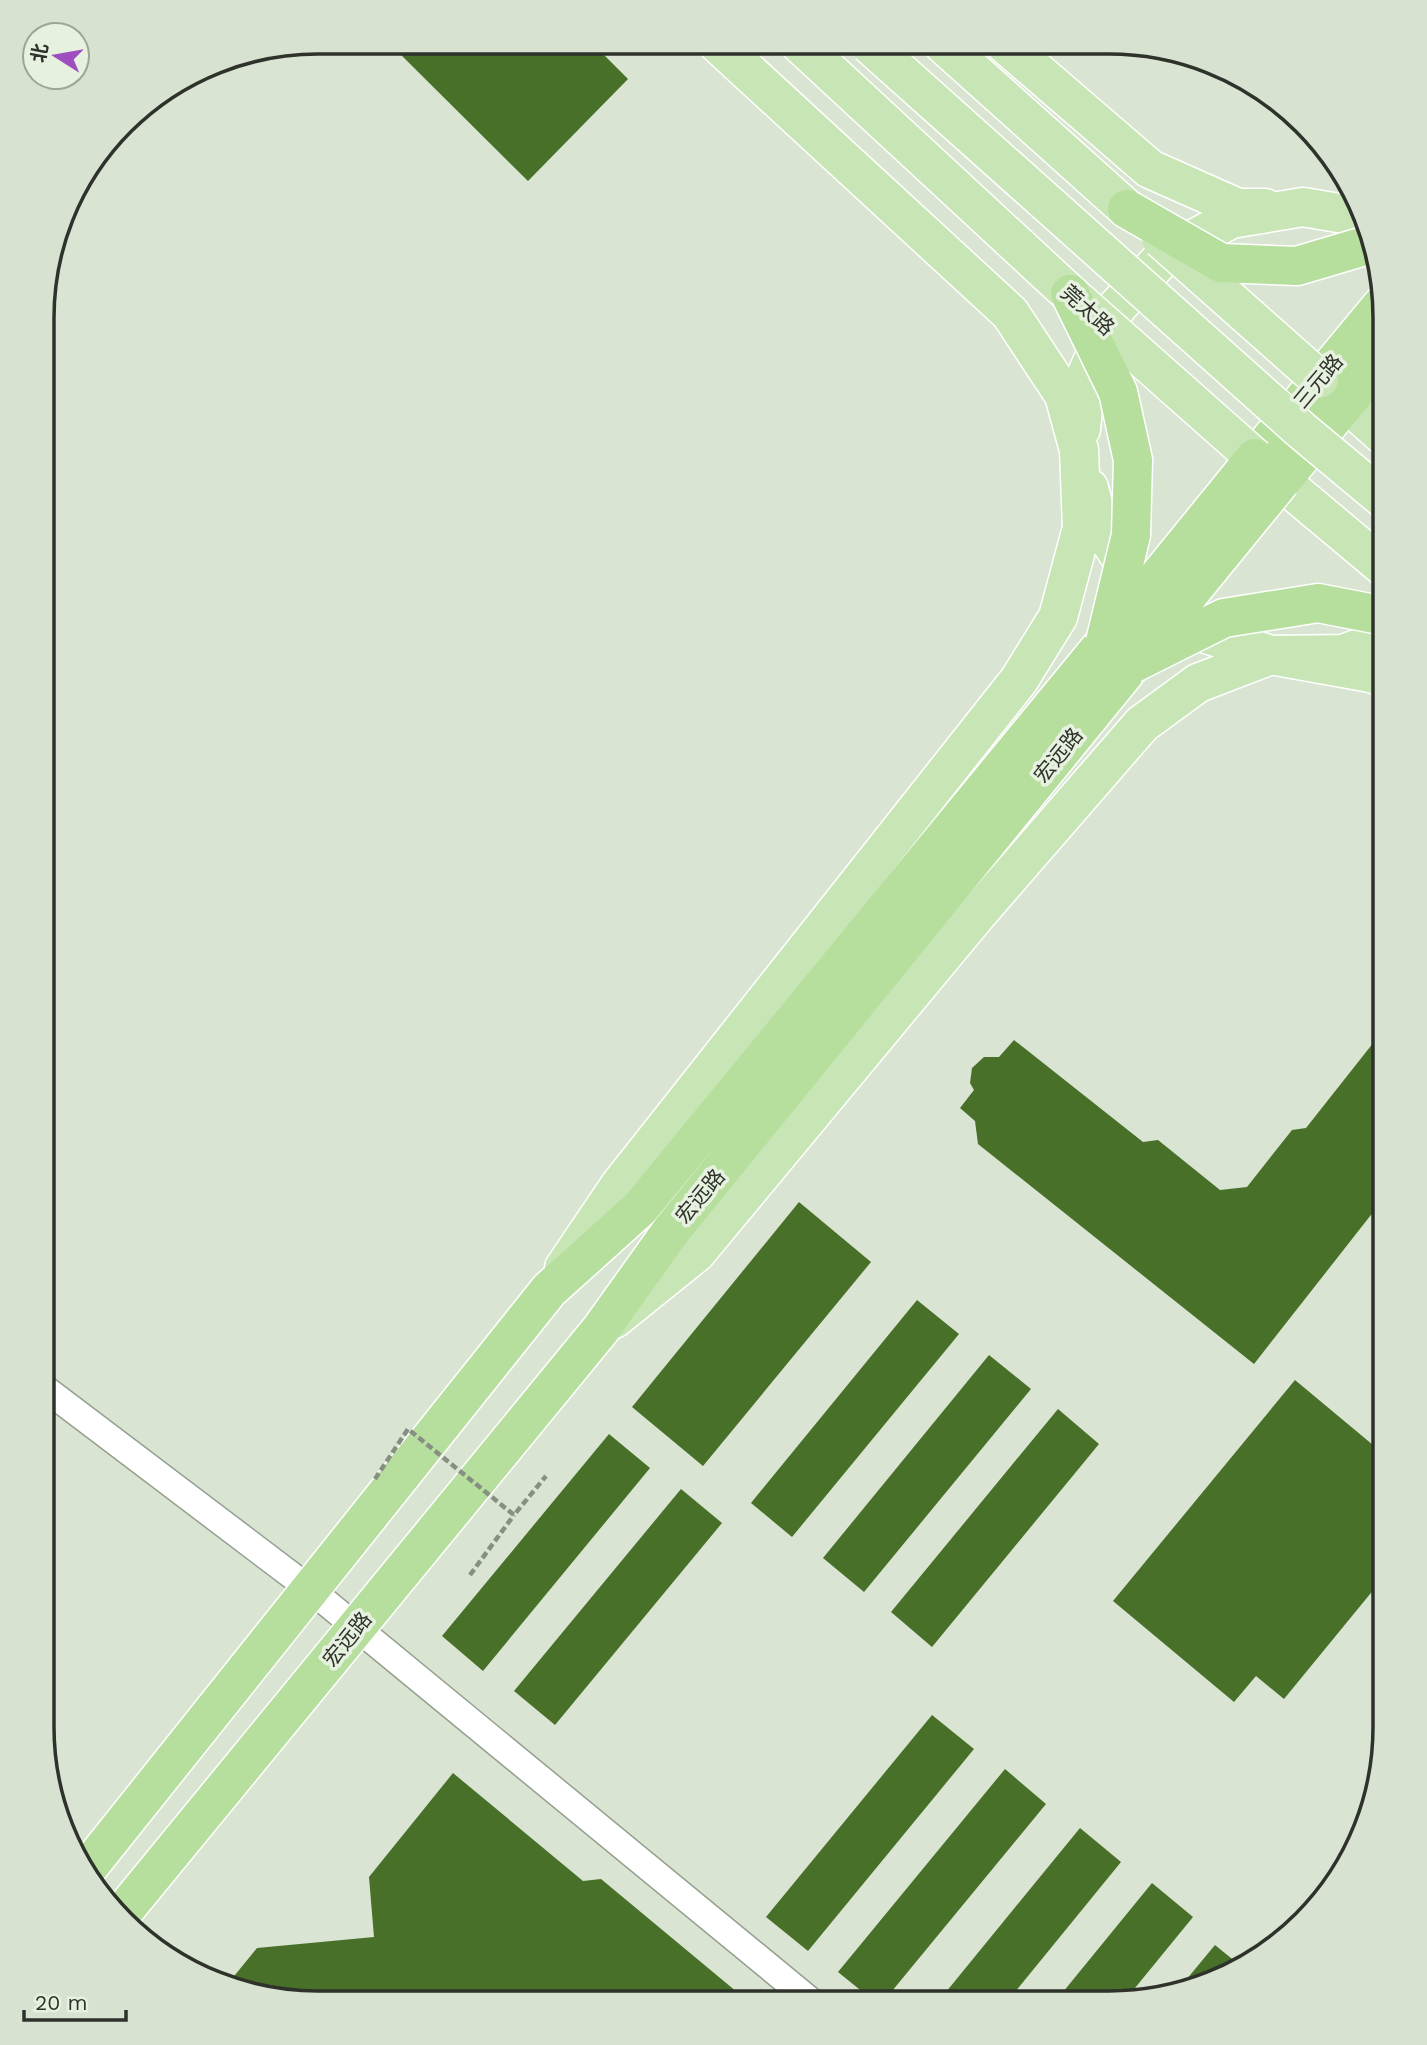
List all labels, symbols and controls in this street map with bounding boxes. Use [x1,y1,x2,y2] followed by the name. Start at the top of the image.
[21,21,91,91] north arrow
[27,41,53,64] text: 北
[1056,280,1120,340] street label: 莞太路
[1288,349,1348,413] street label: 三元路
[1028,723,1088,787] street label: 宏远路
[670,1164,730,1228] street label: 宏远路
[317,1607,377,1671] street label: 宏远路
[24,1979,126,2023] scale bar
[35,1990,87,2015] text: 20 m

